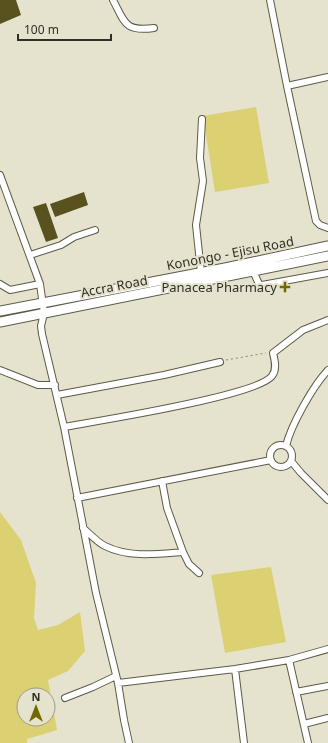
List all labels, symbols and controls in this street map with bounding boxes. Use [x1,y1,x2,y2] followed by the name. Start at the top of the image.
[18,16,111,42] scale bar
[24,21,59,38] text: 100 m
[165,232,295,274] street label: Konongo - Ejisu Road
[79,271,149,301] street label: Accra Road
[161,278,277,296] place label: Panacea Pharmacy
[280,282,290,292] marker: Panacea Pharmacy
[16,687,56,727] north arrow
[32,689,40,704] text: N

